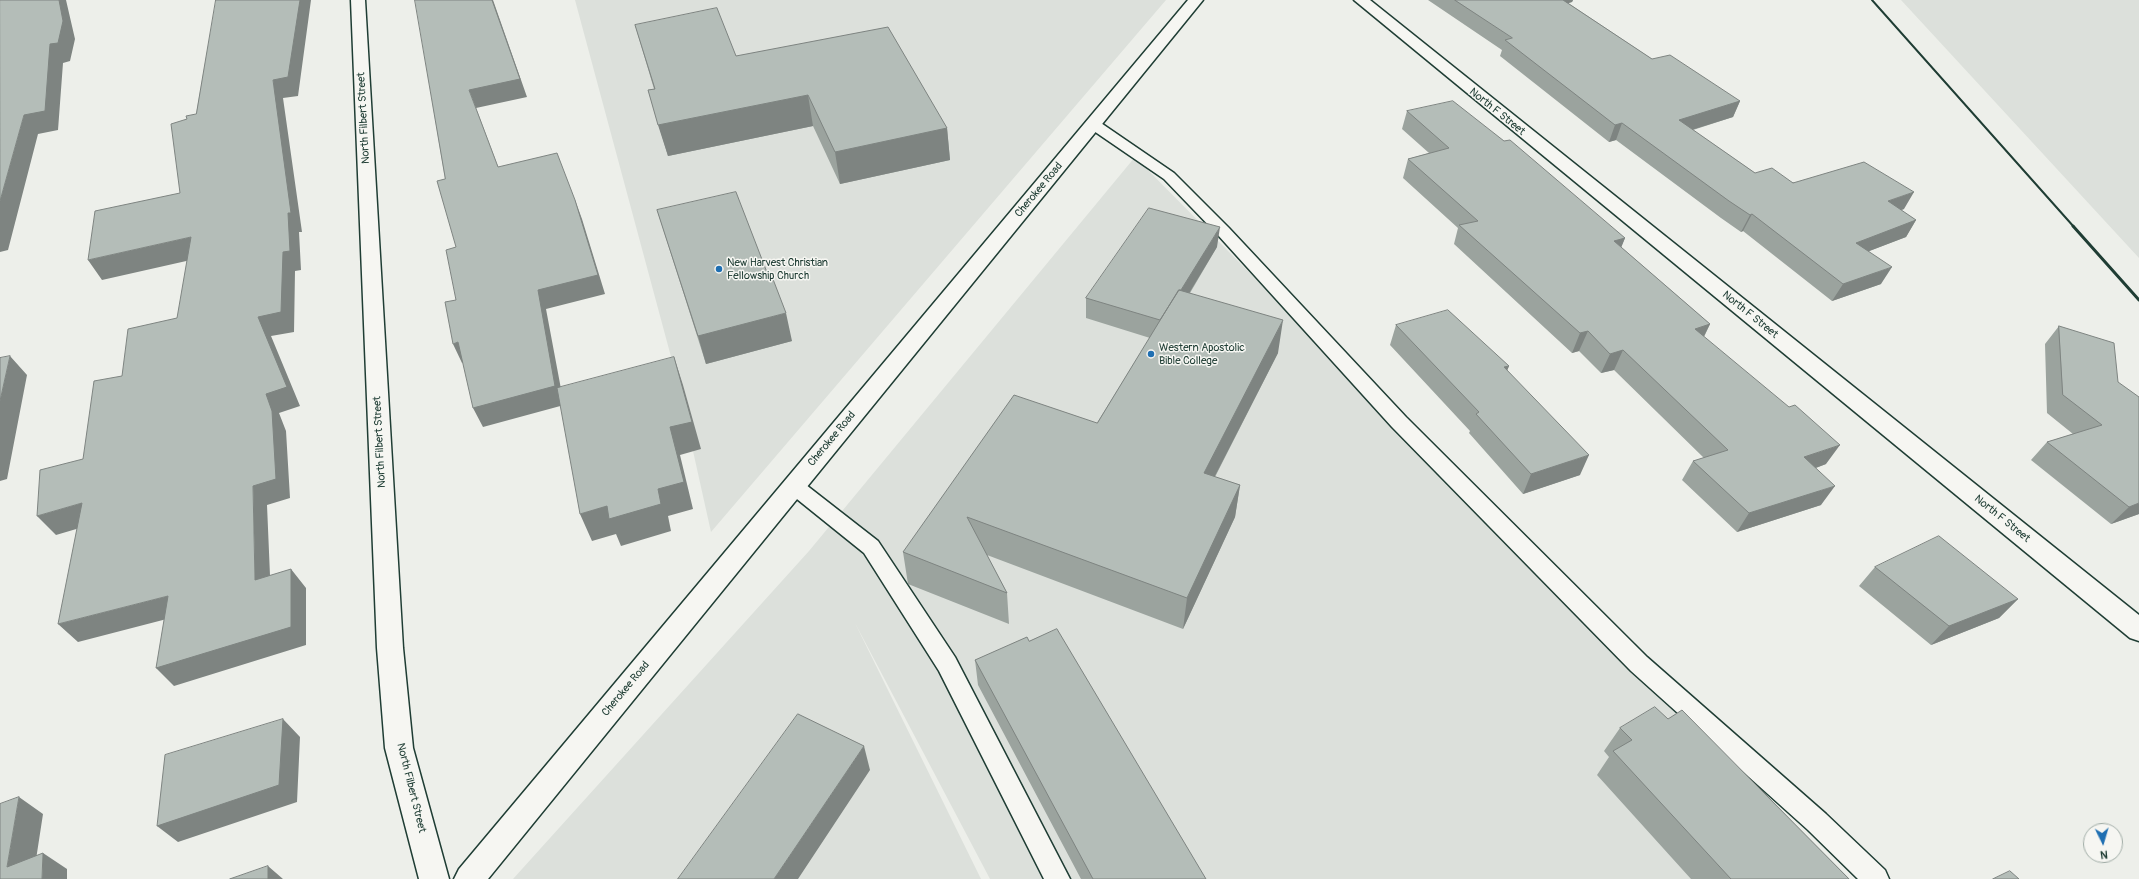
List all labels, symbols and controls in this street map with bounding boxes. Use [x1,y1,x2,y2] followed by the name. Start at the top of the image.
[355,72,373,164] street label: North Filbert Street
[1466,85,1528,139] street label: North F Street
[1012,160,1066,220] street label: Cherokee Road
[727,256,828,282] place label: New Harvest Christian Fellowship Church
[714,264,724,274] marker: New Harvest Christian Fellowship Church
[1719,288,1781,342] street label: North F Street
[1159,341,1245,367] place label: Western Apostolic Bible College
[1146,349,1156,359] marker: Western Apostolic Bible College
[371,396,389,488] street label: North Filbert Street
[805,409,859,469] street label: Cherokee Road
[1971,492,2033,546] street label: North F Street
[599,659,653,719] street label: Cherokee Road
[393,742,429,834] street label: North Filbert Street
[2083,823,2123,863] north arrow
[2100,848,2108,861] text: N

